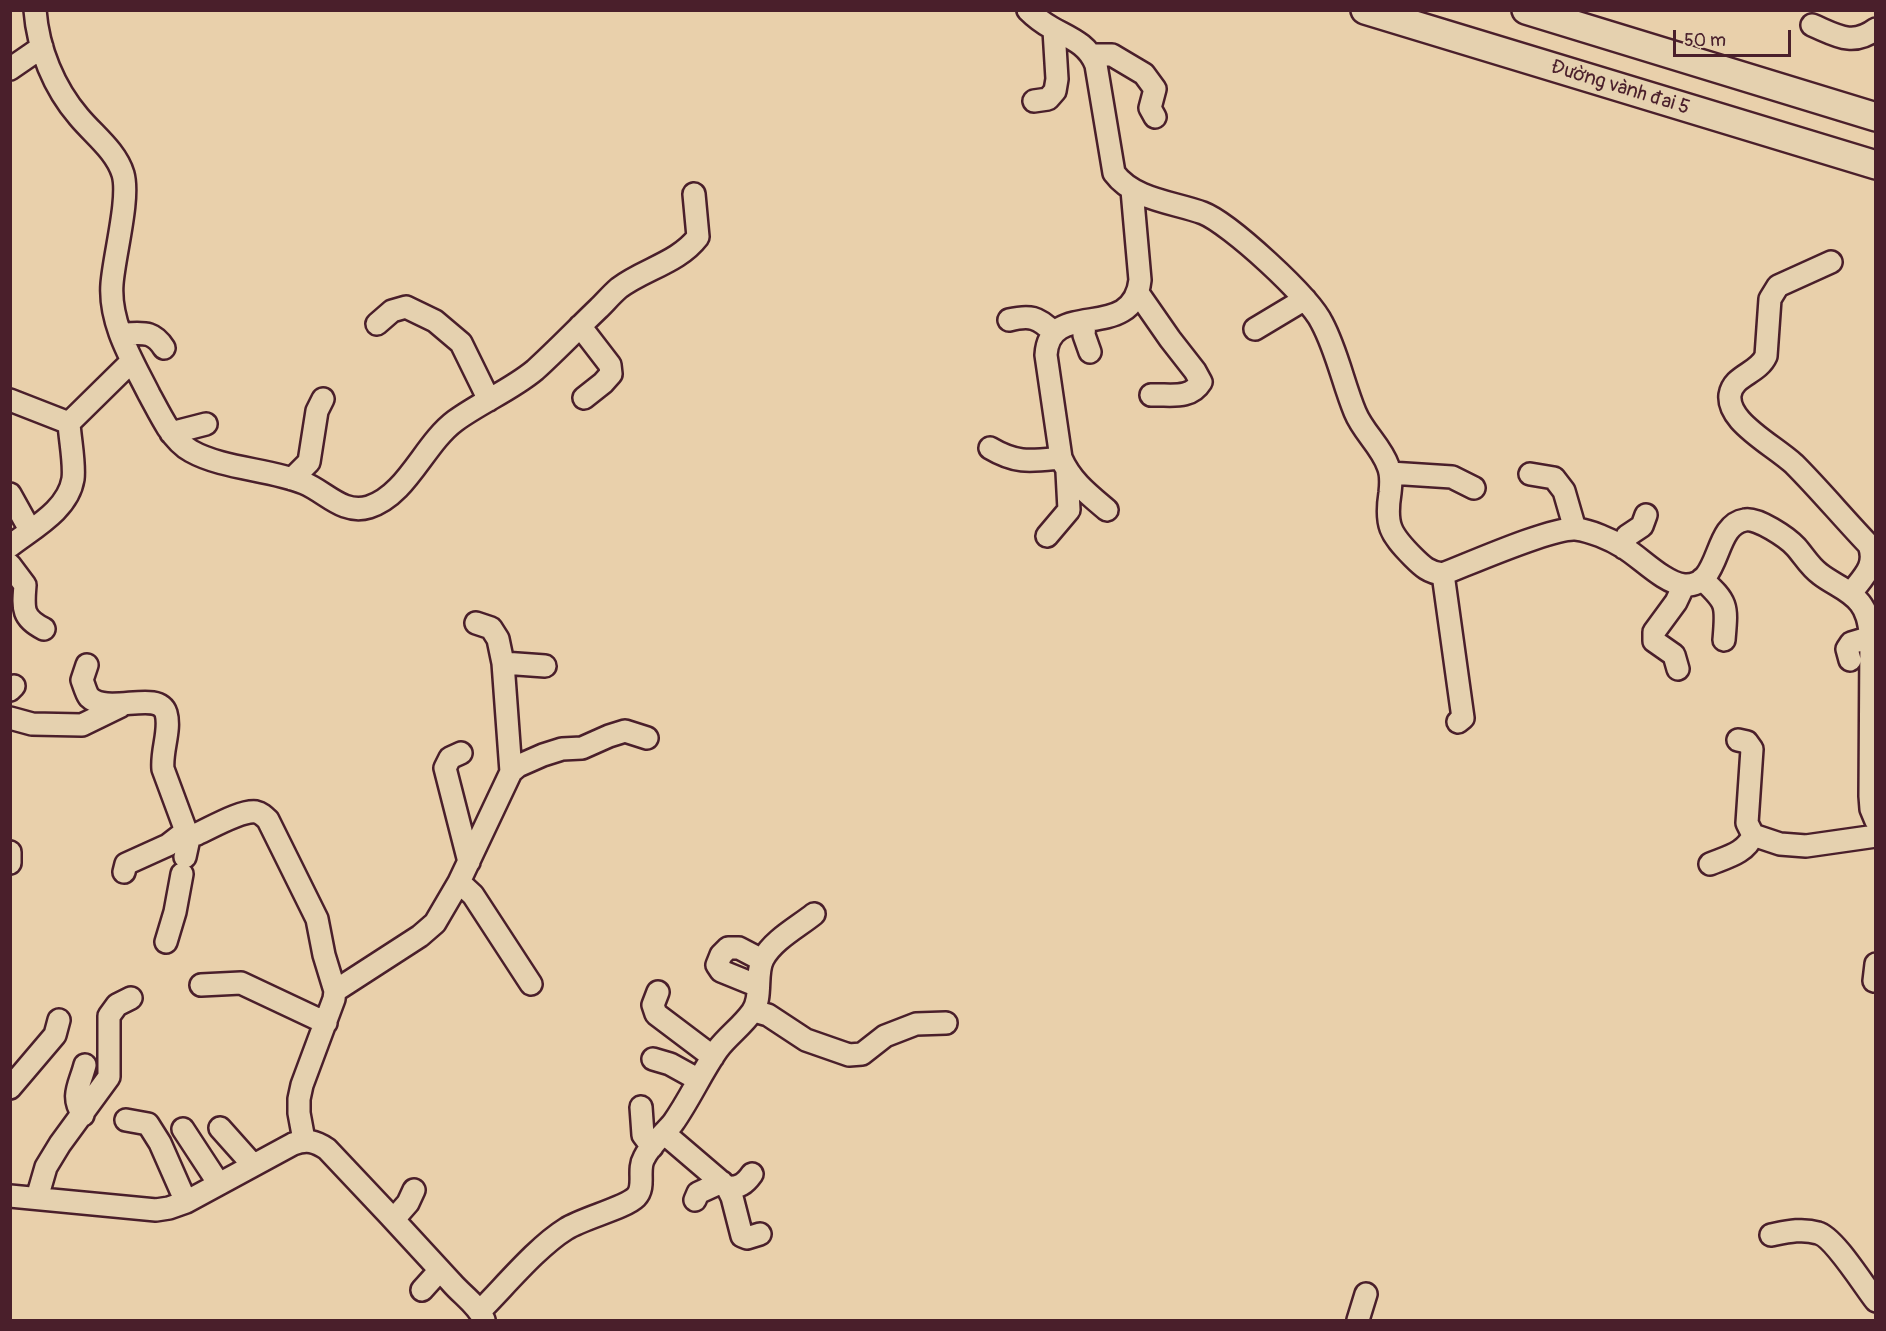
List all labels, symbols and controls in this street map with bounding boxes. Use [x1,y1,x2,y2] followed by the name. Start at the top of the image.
[1676,18,1794,56] scale bar
[1684,29,1726,52] text: 50 m
[1548,55,1692,121] street label: Đường vành đai 5

